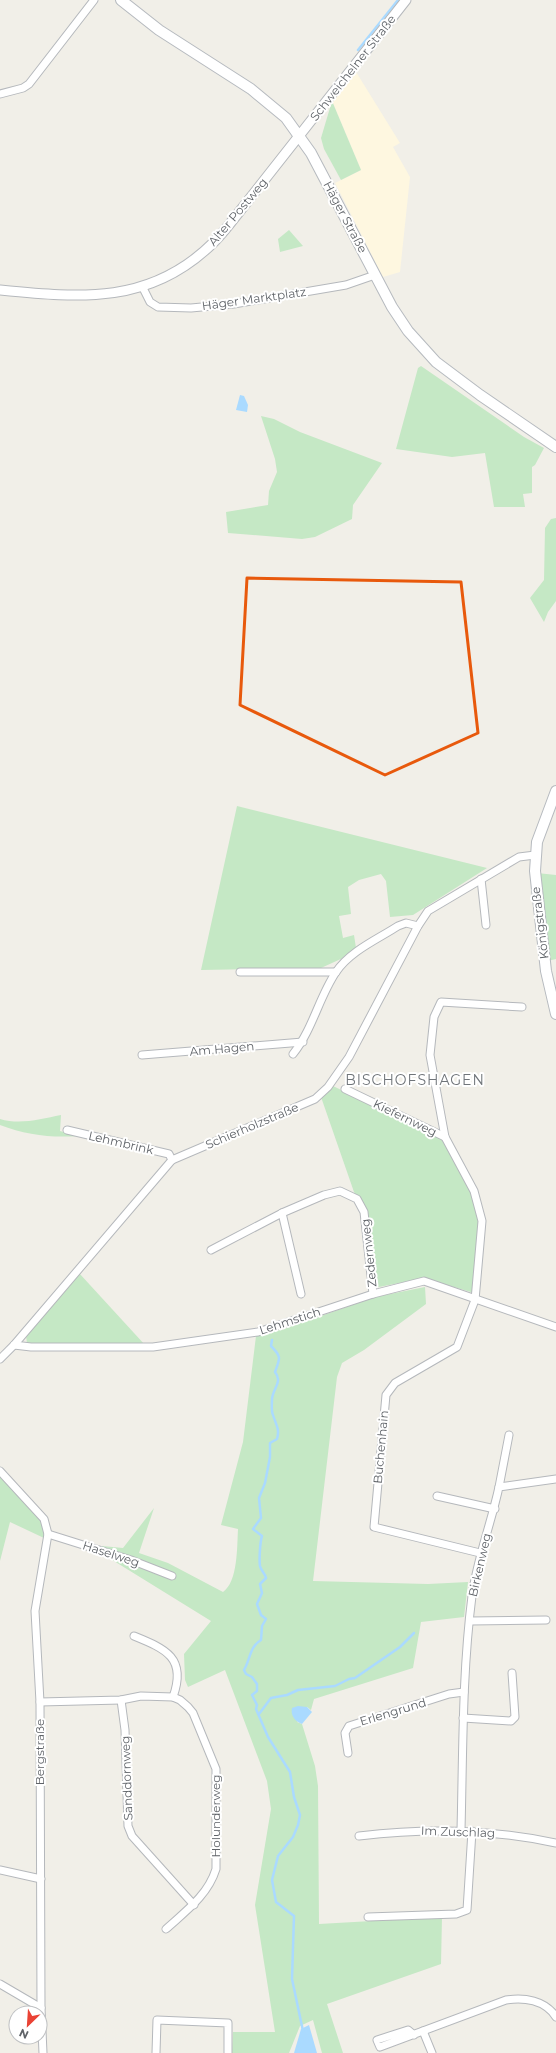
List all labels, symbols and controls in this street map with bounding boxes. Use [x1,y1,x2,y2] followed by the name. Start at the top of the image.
[307,12,399,124] street label: Schweichelner Straße
[205,175,270,249] street label: Alter Postweg
[320,178,371,255] street label: Häger Straße
[201,284,307,313] street label: Häger Marktplatz
[528,886,551,960] street label: Königstraße
[189,1038,255,1059] street label: Am Hagen
[345,1071,485,1089] district label: BISCHOFSHAGEN
[371,1096,439,1139] street label: Kiefernweg
[203,1099,301,1152] street label: Schierholzstraße
[87,1128,156,1157] street label: Lehmbrink
[357,1218,380,1288] street label: Zedernweg
[257,1304,323,1338] street label: Lehmstich
[370,1410,391,1484] street label: Buchenhain
[465,1532,494,1598] street label: Birkenweg
[81,1537,142,1570] street label: Haselweg
[358,1694,428,1729] street label: Erlengrund
[32,1719,47,1785] street label: Bergstraße
[118,1735,135,1821] street label: Sanddornweg
[208,1775,223,1857] street label: Holunderweg
[421,1823,495,1840] street label: Im Zuschlag
[8,2005,48,2045] north arrow
[17,2026,31,2042] text: N

